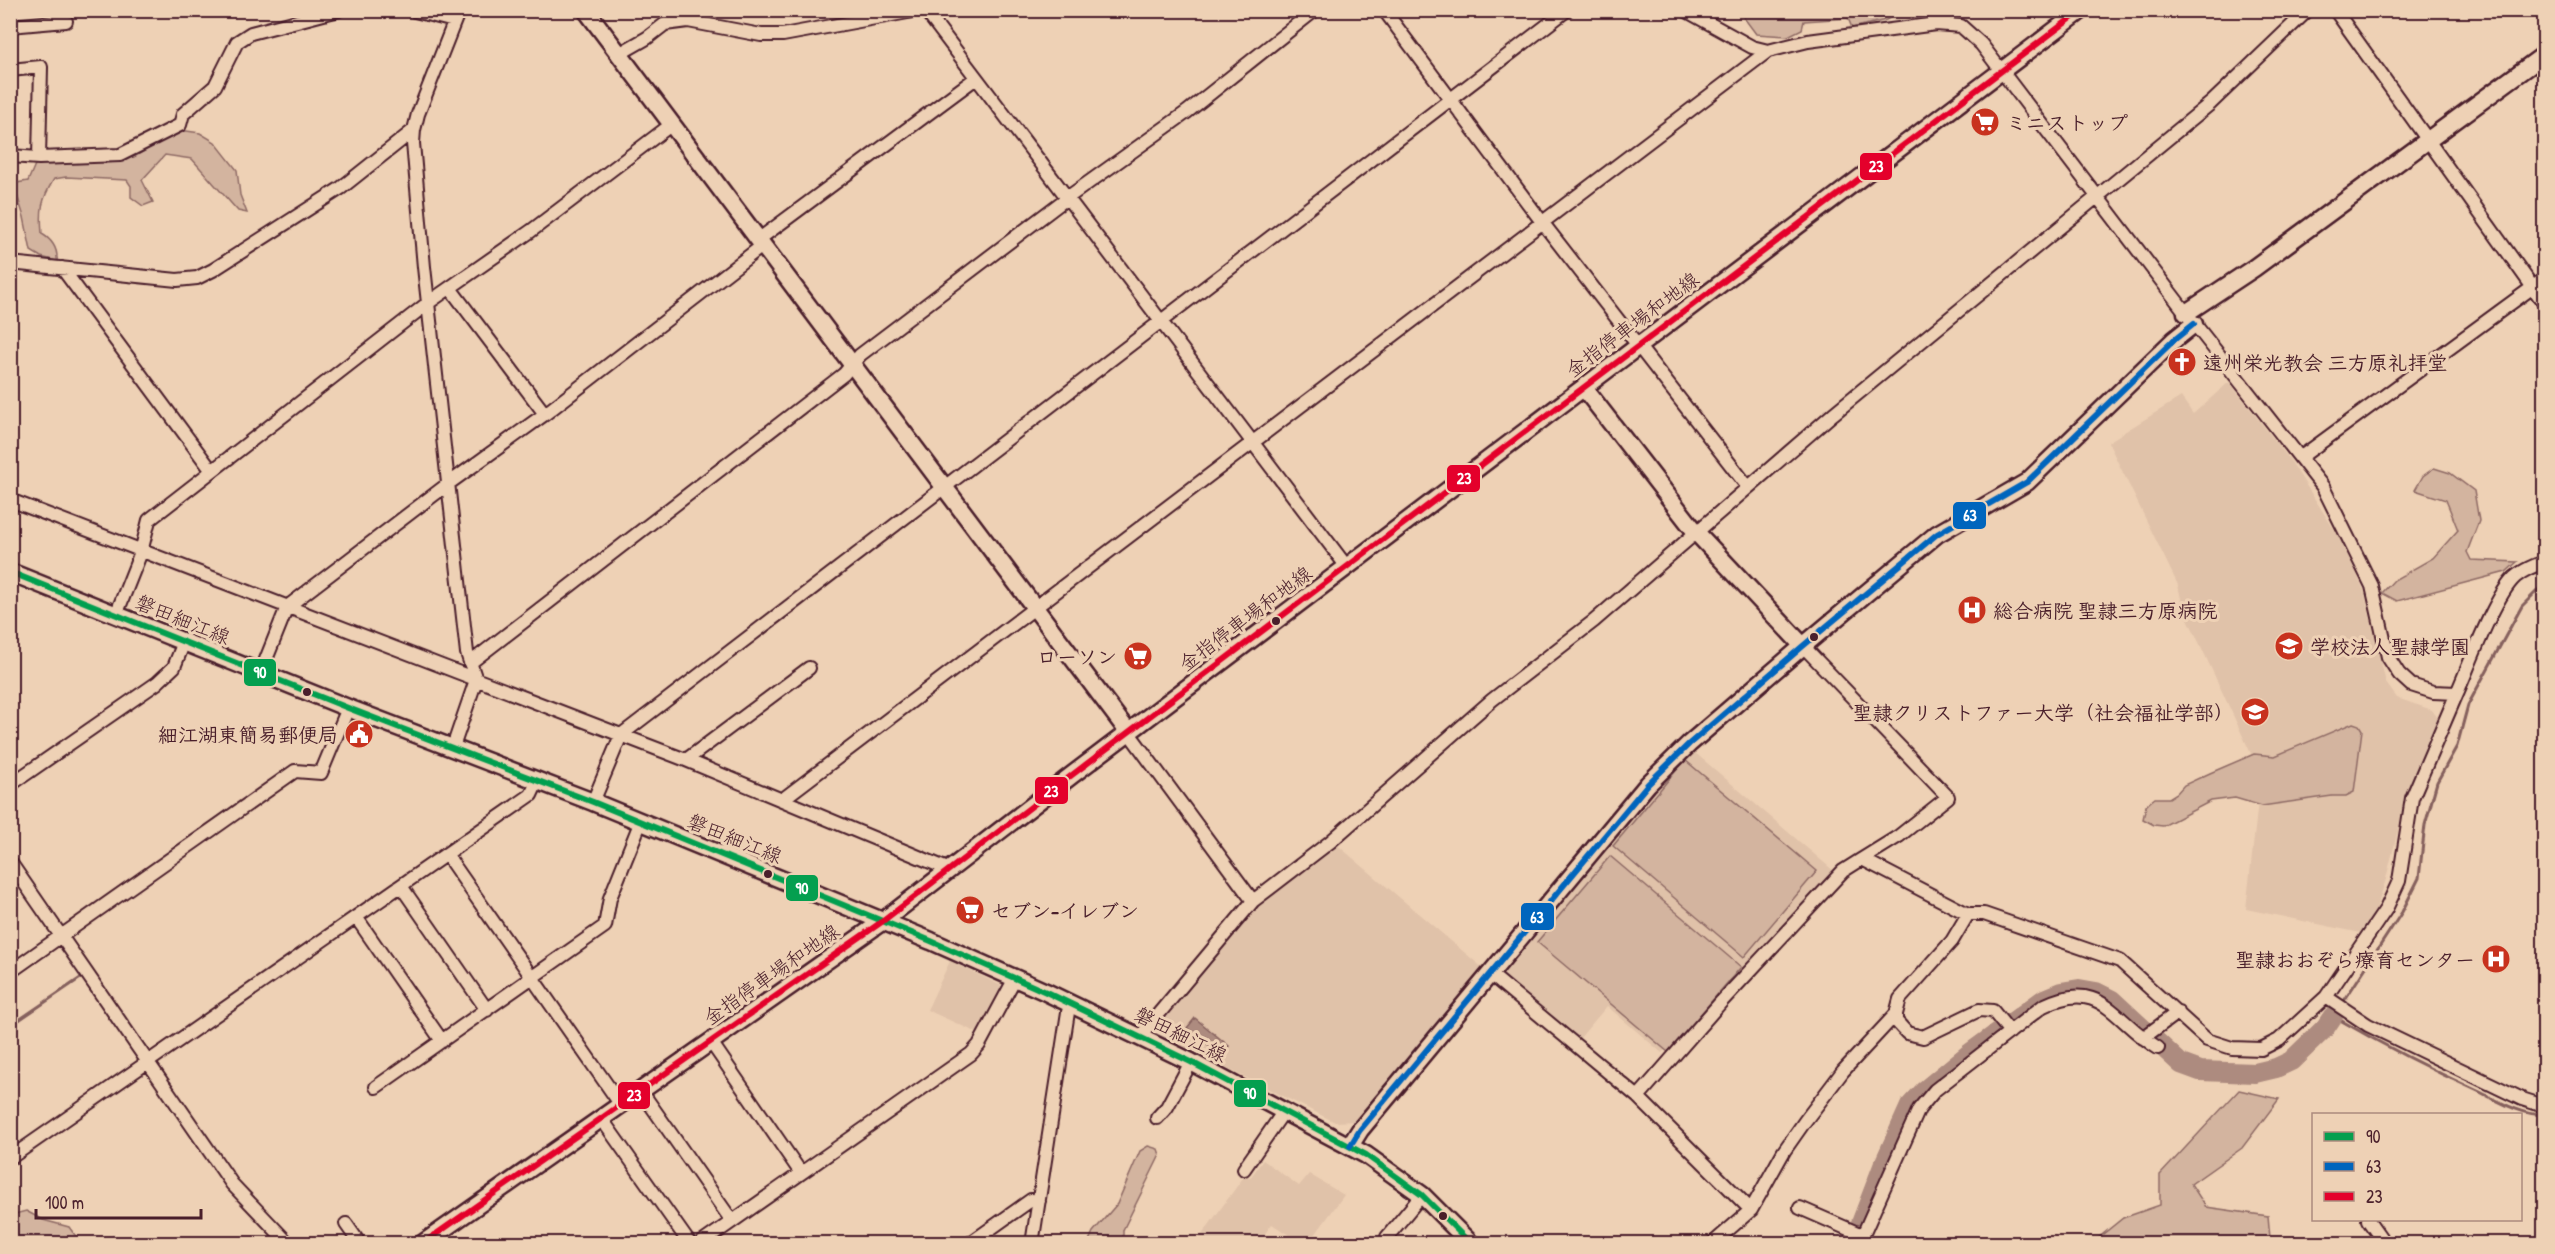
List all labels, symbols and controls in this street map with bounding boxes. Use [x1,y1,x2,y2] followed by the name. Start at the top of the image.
[1969,106,2001,138] supermarket icon: ミニストップ
[2006,109,2128,136] place label: ミニストップ
[1859,152,1893,181] line badge: 23
[1869,155,1883,177] text: 23
[1560,265,1704,383] street label: 金指停車場和地線
[2166,346,2198,378] church icon: 遠州栄光教会 三方原礼拝堂
[2203,349,2448,376] place label: 遠州栄光教会 三方原礼拝堂
[1446,464,1481,493] line badge: 23
[1457,467,1471,489] text: 23
[1952,501,1987,530] line badge: 63
[1963,504,1977,526] text: 63
[1173,559,1317,677] street label: 金指停車場和地線
[132,588,234,650] street label: 磐田細江線
[1956,594,1988,626] hospital icon: 総合病院 聖隷三方原病院
[1993,597,2218,624] place label: 総合病院 聖隷三方原病院
[1270,615,1282,627] unlabelled marker
[2273,630,2305,662] school or university icon: 学校法人聖隷学園
[1808,631,1820,643] unlabelled marker
[2310,633,2470,660] place label: 学校法人聖隷学園
[1122,640,1154,672] supermarket icon: ローソン
[1037,643,1117,670] place label: ローソン
[243,658,277,687] line badge: 90
[253,661,267,683] text: 90
[301,686,313,698] unlabelled marker
[2239,696,2271,728] school or university icon: 聖隷クリストファー大学（社会福祉学部）
[1852,699,2234,726] place label: 聖隷クリストファー大学（社会福祉学部）
[343,718,375,750] public building icon: 細江湖東簡易郵便局
[158,721,338,748] place label: 細江湖東簡易郵便局
[1034,776,1069,805] line badge: 23
[1044,780,1058,802] text: 23
[684,807,786,869] street label: 磐田細江線
[762,868,774,880] unlabelled marker
[785,874,819,902] line badge: 90
[795,877,809,899] text: 90
[954,894,986,926] supermarket icon: セブン-イレブン
[991,897,1139,924] place label: セブン-イレブン
[1520,902,1555,931] line badge: 63
[1530,906,1544,928] text: 63
[698,917,844,1031] street label: 金指停車場和地線
[2480,943,2512,975] hospital icon: 聖隷おおぞら療育センター
[2235,946,2475,973] place label: 聖隷おおぞら療育センター
[1130,1000,1232,1068] street label: 磐田細江線
[1233,1079,1267,1108] line badge: 90
[617,1081,651,1110] line badge: 23
[1243,1082,1257,1104] text: 90
[627,1084,641,1106] text: 23
[2312,1113,2522,1221] legend
[2366,1124,2381,1149] text: 90
[2366,1154,2381,1179] text: 63
[36,1182,201,1220] scale bar
[2366,1184,2383,1209] text: 23
[45,1190,84,1215] text: 100 m
[1437,1210,1449,1222] unlabelled marker

